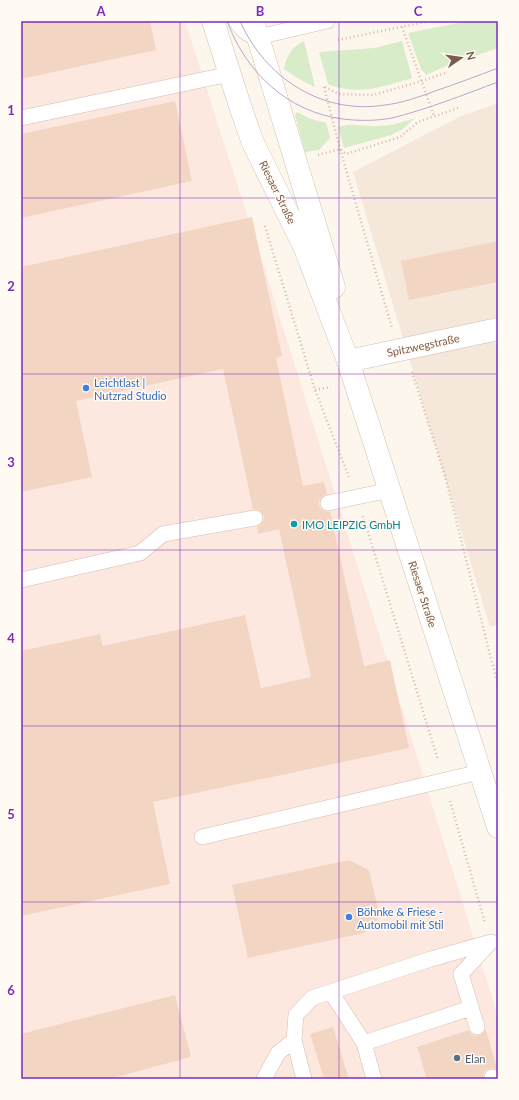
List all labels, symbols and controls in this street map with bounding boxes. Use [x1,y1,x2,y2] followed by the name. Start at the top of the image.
[95,3,106,19] text: A
[256,3,265,19] text: B
[414,3,423,19] text: C
[441,38,481,78] north arrow
[464,50,479,61] text: N
[7,102,15,118] text: 1
[257,158,299,226] street label: Riesaer Straße
[7,278,15,294] text: 2
[385,331,461,359] street label: Spitzwegstraße
[94,376,167,402] place label: Leichtlast | Nutzrad Studio
[81,383,91,393] marker: Leichtlast | Nutzrad Studio
[7,454,15,470] text: 3
[302,518,401,531] place label: IMO LEIPZIG GmbH
[289,519,299,529] marker: IMO LEIPZIG GmbH
[406,559,440,629] street label: Riesaer Straße
[7,630,15,646] text: 4
[7,806,15,822] text: 5
[357,905,444,931] place label: Böhnke & Friese - Automobil mit Stil
[344,912,354,922] marker: Böhnke & Friese - Automobil mit Stil
[7,982,15,998] text: 6
[465,1052,486,1065] place label: Elan
[452,1053,462,1063] marker: Elan

